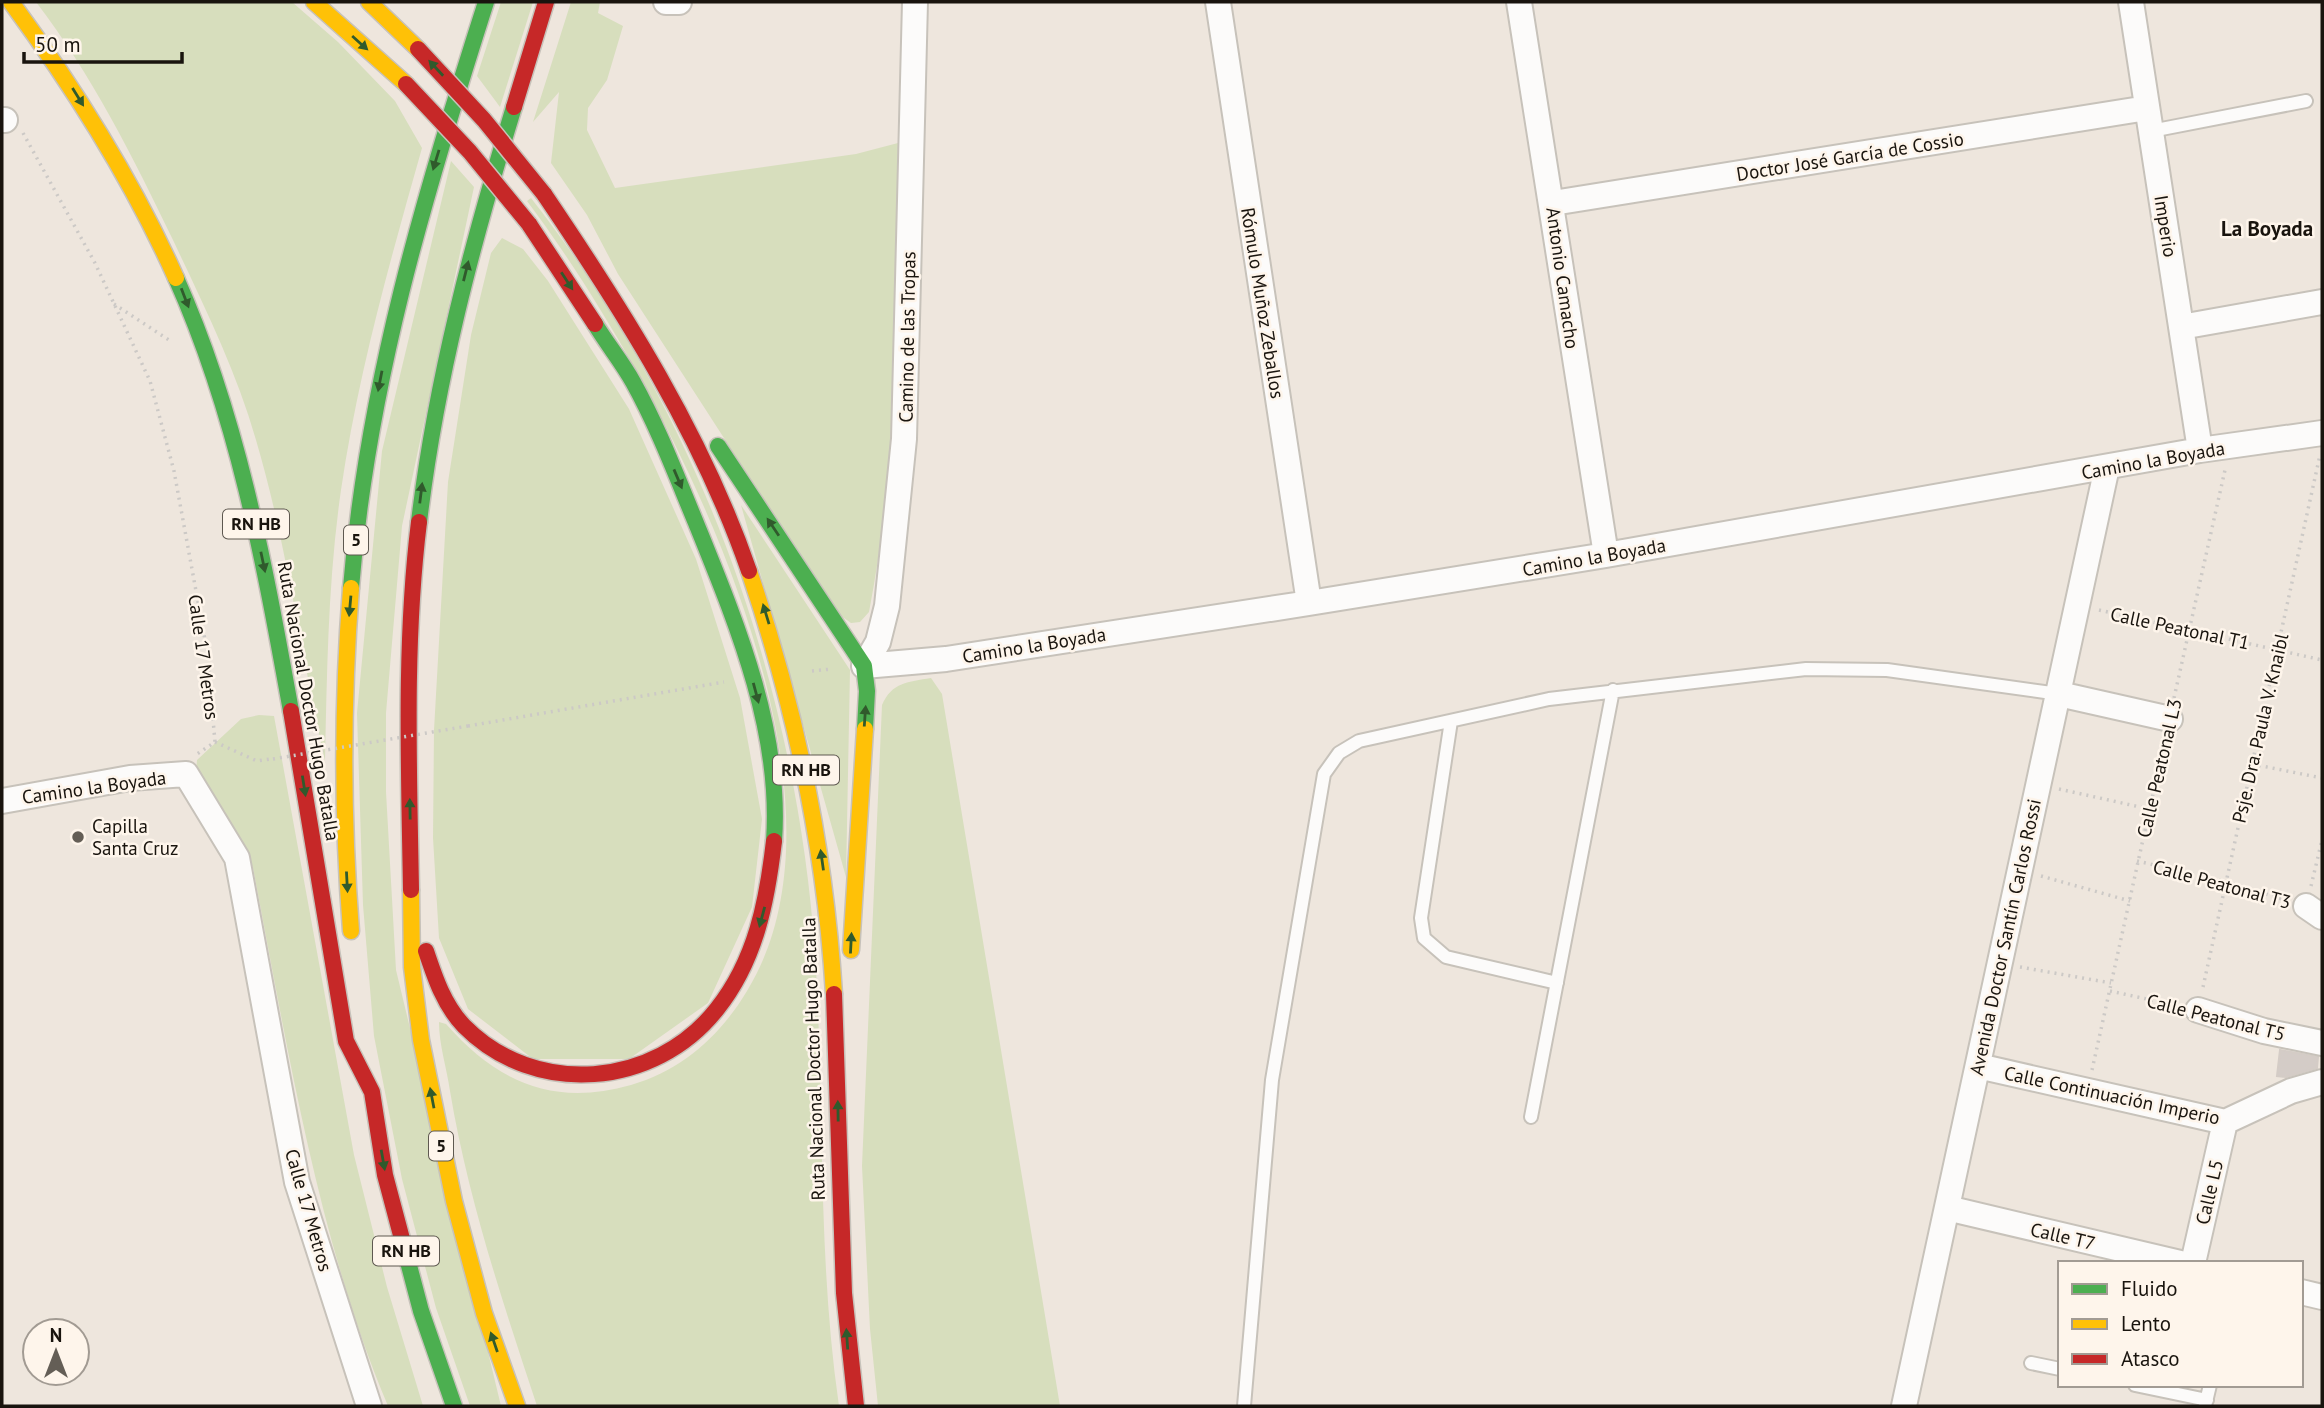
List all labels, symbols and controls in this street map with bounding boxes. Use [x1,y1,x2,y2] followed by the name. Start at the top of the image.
[24,21,182,65] scale bar
[35,31,81,58] text: 50 m
[351,35,369,51] one-way arrow
[428,60,444,77] one-way arrow
[72,88,85,107] one-way arrow
[1735,126,1965,186] street label: Doctor José García de Cossio
[430,150,441,171] one-way arrow
[2149,193,2183,259] street label: Imperio
[1236,206,1290,400] street label: Rómulo Muñoz Zeballos
[1541,206,1585,350] street label: Antonio Camacho
[2221,215,2313,242] district label: La Boyada
[894,251,920,423] street label: Camino de las Tropas
[461,259,472,281] one-way arrow
[561,271,574,291] one-way arrow
[180,287,191,308] one-way arrow
[375,370,386,392] one-way arrow
[2079,436,2227,484] street label: Camino la Boyada
[672,469,683,490] one-way arrow
[416,482,427,504] one-way arrow
[223,510,289,538] road number: RN HB
[766,518,780,536] one-way arrow
[344,526,368,554] road number: 5
[1520,533,1668,581] street label: Camino la Boyada
[258,551,269,573] one-way arrow
[273,559,345,843] street label: Ruta Nacional Doctor Hugo Batalla
[183,593,225,721] street label: Calle 17 Metros
[344,595,355,617] one-way arrow
[2108,602,2252,654] street label: Calle Peatonal T1
[761,604,771,625] one-way arrow
[960,622,1108,668] street label: Camino la Boyada
[2227,630,2294,825] street label: Psje. Dra. Paula V. Knaibl
[751,682,762,704] one-way arrow
[2131,696,2187,840] street label: Calle Peatonal L3
[860,705,871,727] one-way arrow
[773,756,839,784] road number: RN HB
[20,765,168,809] street label: Camino la Boyada
[299,775,310,797] one-way arrow
[404,797,416,819] one-way arrow
[1964,797,2046,1077] street label: Avenida Doctor Santín Carlos Rossi
[92,814,179,860] place label: Capilla Santa Cruz
[70,829,86,845] marker: Capilla Santa Cruz
[816,849,827,871] one-way arrow
[2150,854,2294,914] street label: Calle Peatonal T3
[342,872,353,894] one-way arrow
[756,907,766,928] one-way arrow
[796,917,830,1201] street label: Ruta Nacional Doctor Hugo Batalla
[846,932,857,954] one-way arrow
[2144,988,2288,1046] street label: Calle Peatonal T5
[2002,1060,2222,1130] street label: Calle Continuación Imperio
[426,1087,437,1109] one-way arrow
[832,1100,844,1122] one-way arrow
[429,1132,453,1161] road number: 5
[280,1146,338,1274] street label: Calle 17 Metros
[378,1149,389,1171] one-way arrow
[2190,1157,2228,1227] street label: Calle L5
[2028,1217,2098,1255] street label: Calle T7
[373,1236,439,1266] road number: RN HB
[2058,1261,2303,1387] legend
[2121,1275,2178,1302] text: Fluido
[2121,1310,2171,1337] text: Lento
[21,1317,91,1387] north arrow
[50,1323,62,1347] text: N
[841,1327,852,1349] one-way arrow
[488,1331,499,1352] one-way arrow
[2121,1345,2180,1372] text: Atasco

